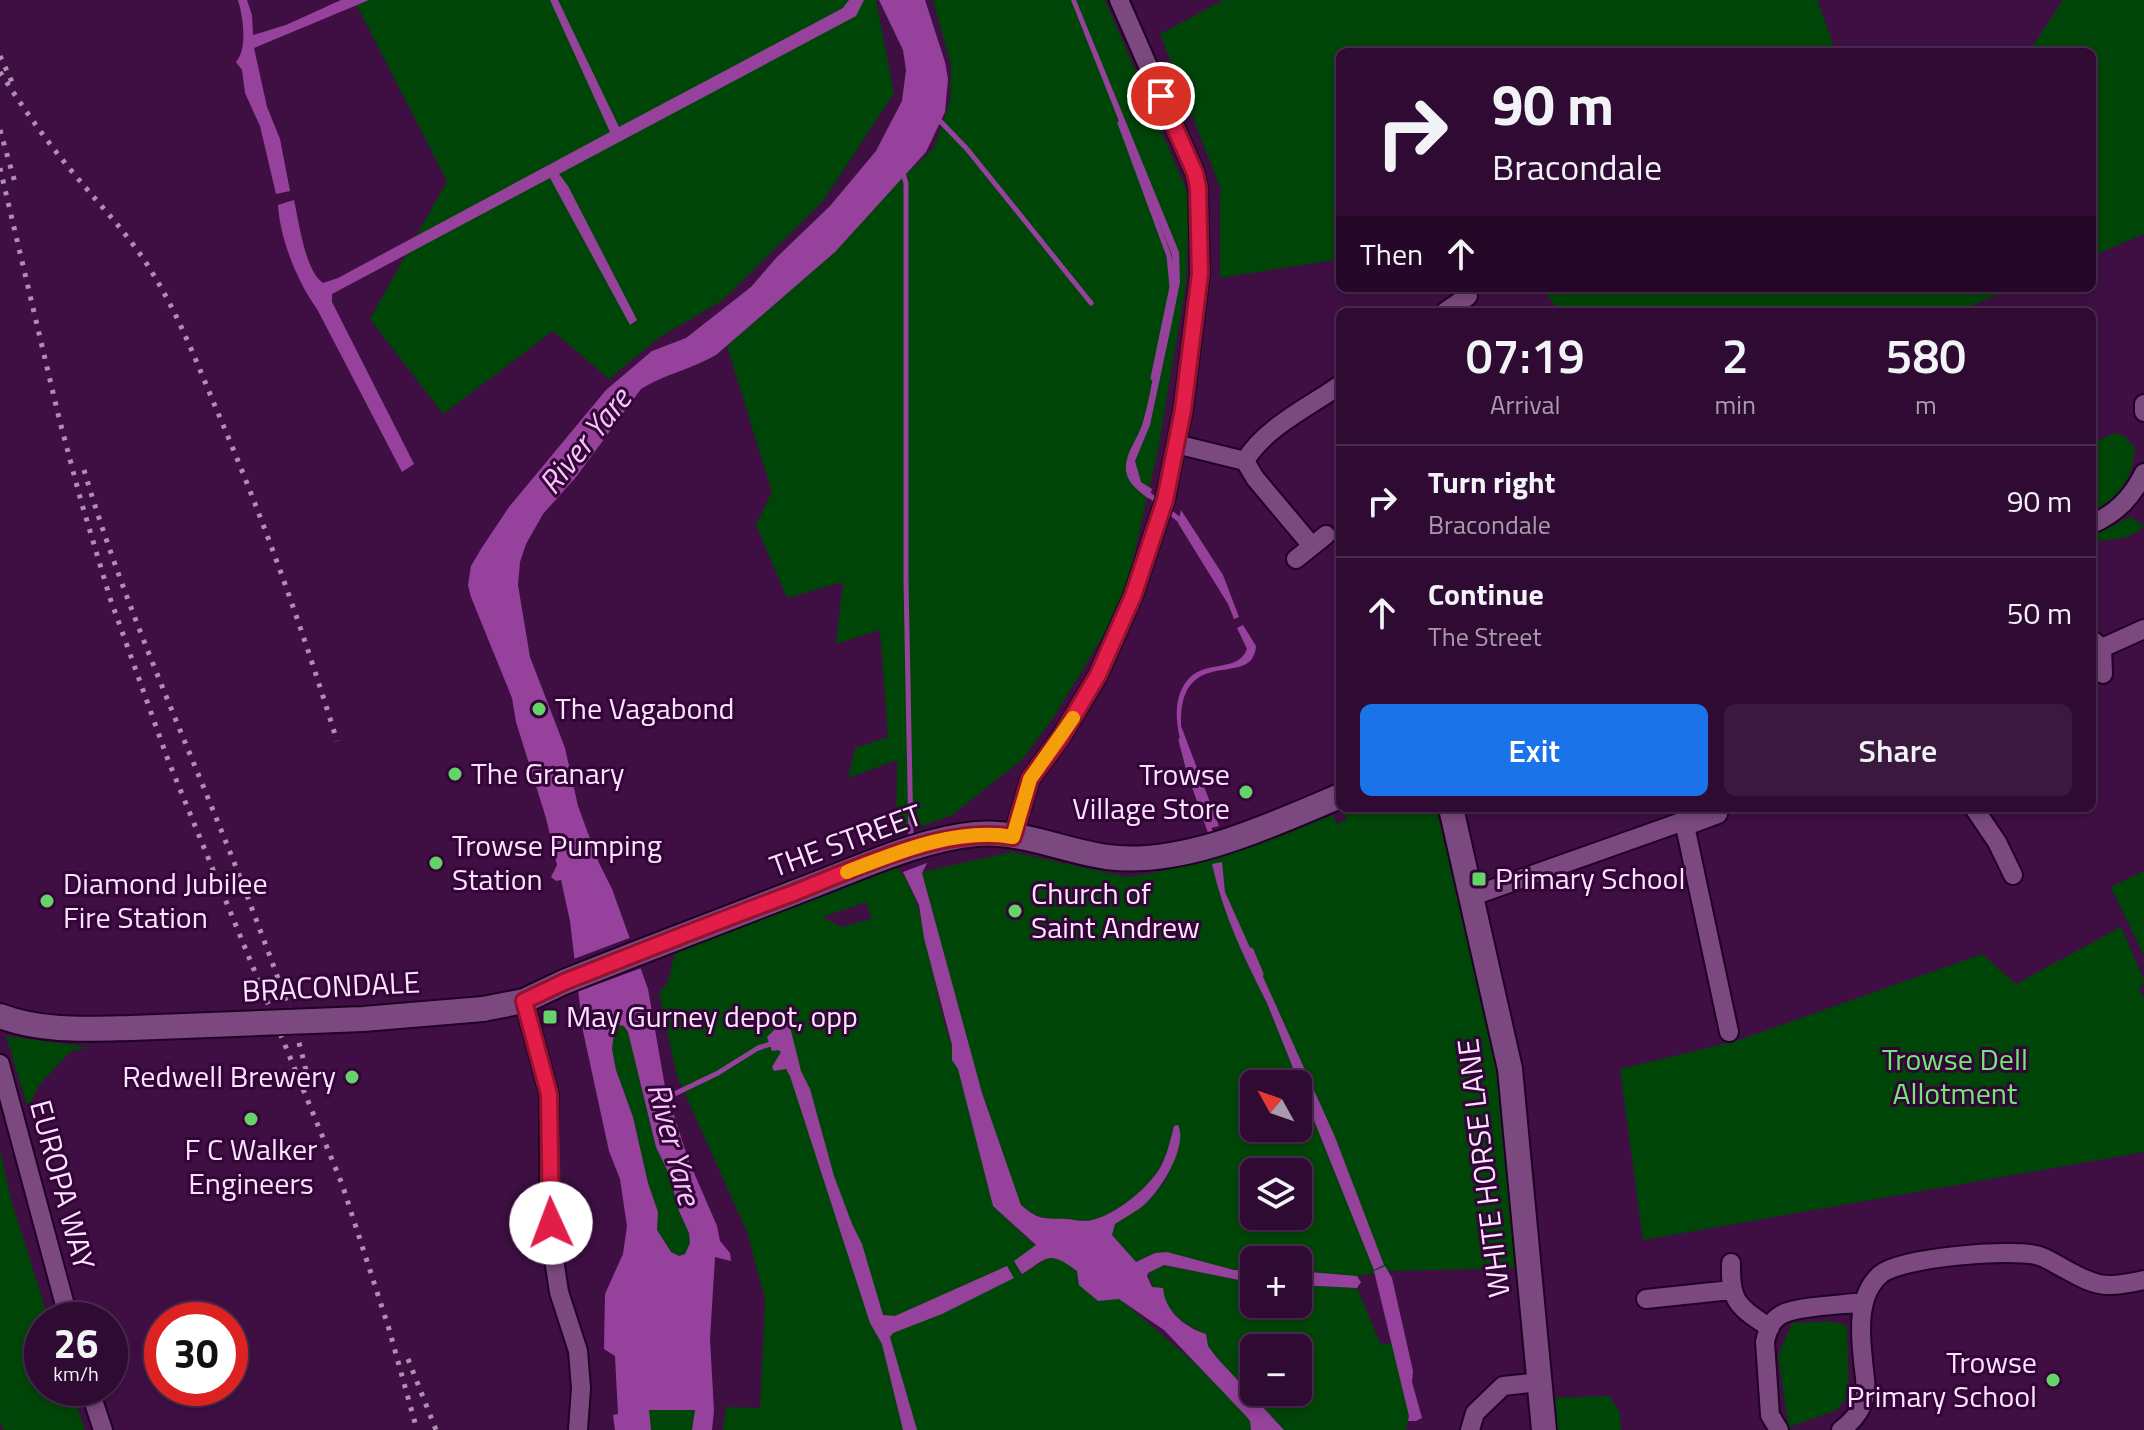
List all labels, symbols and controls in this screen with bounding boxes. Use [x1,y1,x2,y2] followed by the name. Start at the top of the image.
[1127,62,1195,130] pin
[1492,62,1614,147] text: 90 m
[1139,74,1183,118] icon: arrive
[1360,80,1464,184] icon: right
[1492,139,1662,194] text: Bracondale
[1360,231,1423,277] text: Then
[1439,232,1483,276] icon: ahead
[1466,319,1585,392] text: 07:19
[1722,319,1749,392] text: 2
[1886,319,1966,392] text: 580
[526,375,644,504] water label: River Yare
[1490,385,1560,424] text: Arrival
[1714,385,1756,424] text: min
[1915,385,1937,424] text: m
[1428,459,1556,505] text: Turn right
[2007,478,2072,524] text: 90 m
[1360,479,1404,523] icon: right
[1428,505,1551,544] text: Bracondale
[1428,571,1544,617] text: Continue
[2007,590,2072,636] text: 50 m
[1360,591,1404,635] icon: ahead
[1428,617,1542,656] text: The Street
[555,685,734,731] place label: The Vagabond
[530,700,548,718] marker: The Vagabond
[1360,704,1708,796] button: Exit
[1724,704,2072,796] button: Share
[471,750,625,796] place label: The Granary
[1072,751,1230,831] place label: Trowse Village Store
[446,765,464,783] marker: The Granary
[1237,783,1255,801] marker: Trowse Village Store
[763,791,928,889] street label: THE STREET
[452,822,662,902] place label: Trowse Pumping Station
[427,854,445,872] marker: Trowse Pumping Station
[1495,855,1685,901] place label: Primary School
[63,860,268,940] place label: Diamond Jubilee Fire Station
[1031,870,1200,950] place label: Church of Saint Andrew
[1470,870,1488,888] marker: Primary School
[38,892,56,910] marker: Diamond Jubilee Fire Station
[1006,902,1024,920] marker: Church of Saint Andrew
[241,958,421,1014] street label: BRACONDALE
[566,993,858,1039] place label: May Gurney depot, opp
[541,1008,559,1026] marker: May Gurney depot, opp
[1444,1036,1522,1300] street label: WHITE HORSE LANE
[1882,1036,2028,1116] park label: Trowse Dell Allotment
[122,1053,336,1099] place label: Redwell Brewery
[343,1068,361,1086] marker: Redwell Brewery
[1240,1070,1312,1142] north arrow
[1240,1070,1312,1406] map controls
[636,1077,715,1212] water label: River Yare
[18,1095,108,1275] street label: EUROPA WAY
[242,1110,260,1128] marker: F C Walker Engineers
[185,1126,317,1206] place label: F C Walker Engineers
[1240,1158,1312,1230] button: layers
[509,1181,593,1265] position arrow
[1240,1246,1312,1318] button: +
[144,1302,248,1406] speed limit sign: 30
[54,1313,98,1374] text: 26
[1240,1334,1312,1406] button: −
[1847,1339,2037,1419] place label: Trowse Primary School
[53,1358,99,1389] text: km/h
[2044,1371,2062,1389] marker: Trowse Primary School

